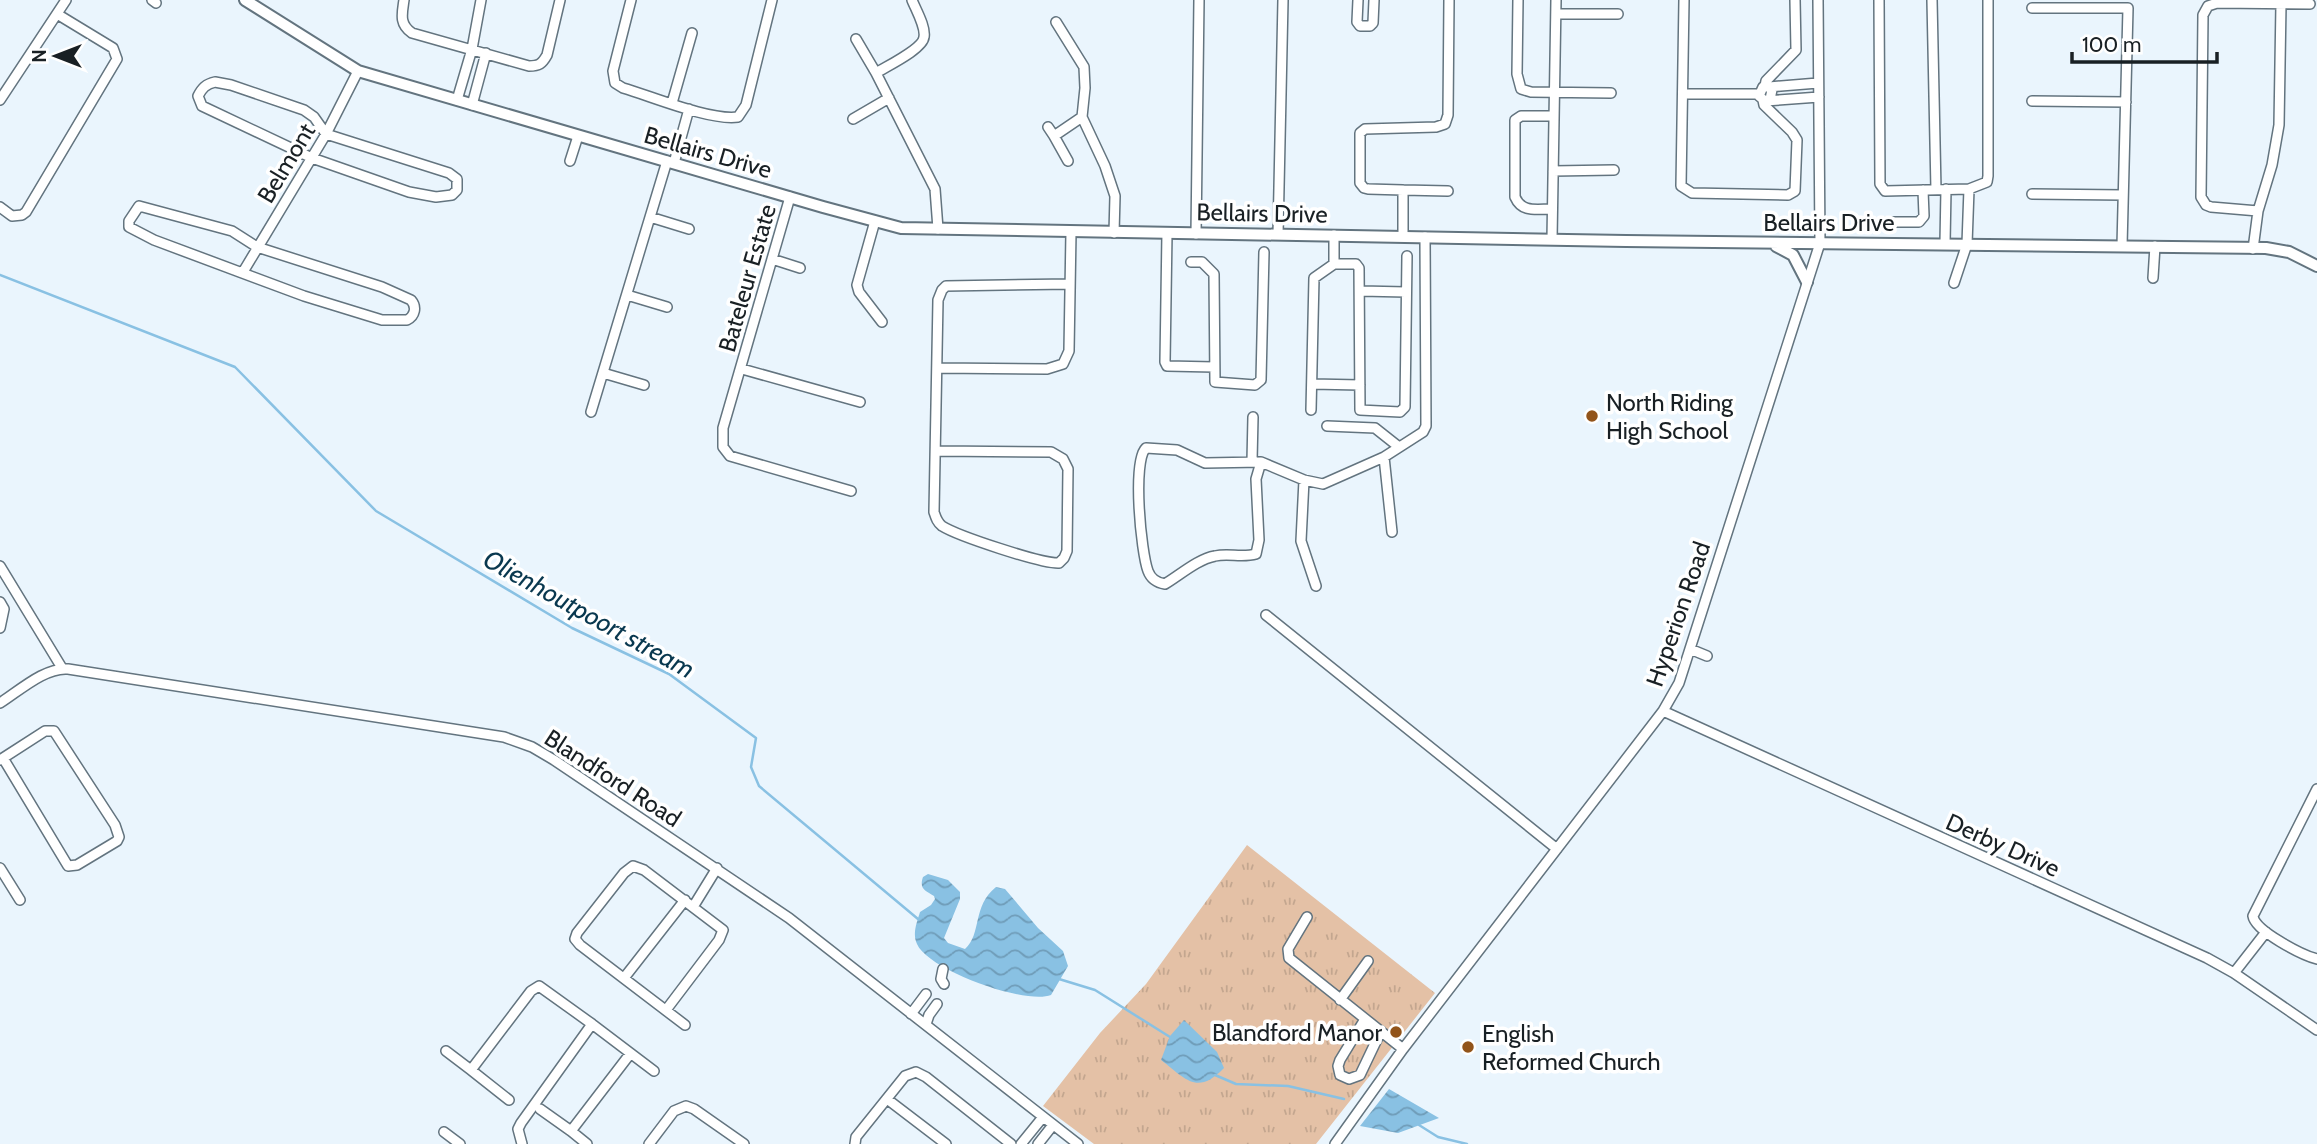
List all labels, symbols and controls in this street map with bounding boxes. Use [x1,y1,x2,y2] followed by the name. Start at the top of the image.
[21,21,91,91] north arrow
[2072,21,2217,65] scale bar
[2082,32,2141,57] text: 100 m
[28,49,51,63] text: N
[251,118,321,208] street label: Belmont
[641,120,775,184] street label: Bellairs Drive
[1196,197,1328,229] street label: Bellairs Drive
[712,201,782,355] street label: Bateleur Estate
[1763,208,1895,237] street label: Bellairs Drive
[1606,388,1734,445] place label: North Riding High School
[1584,408,1600,424] marker: North Riding High School
[1640,538,1716,690] street label: Hyperion Road
[478,543,700,685] water label: Olienhoutpoort stream
[539,723,687,833] street label: Blandford Road
[1942,807,2064,883] street label: Derby Drive
[1212,1018,1382,1047] place label: Blandford Manor
[1482,1019,1660,1076] place label: English Reformed Church
[1388,1024,1404,1040] marker: Blandford Manor
[1460,1039,1476,1055] marker: English Reformed Church

